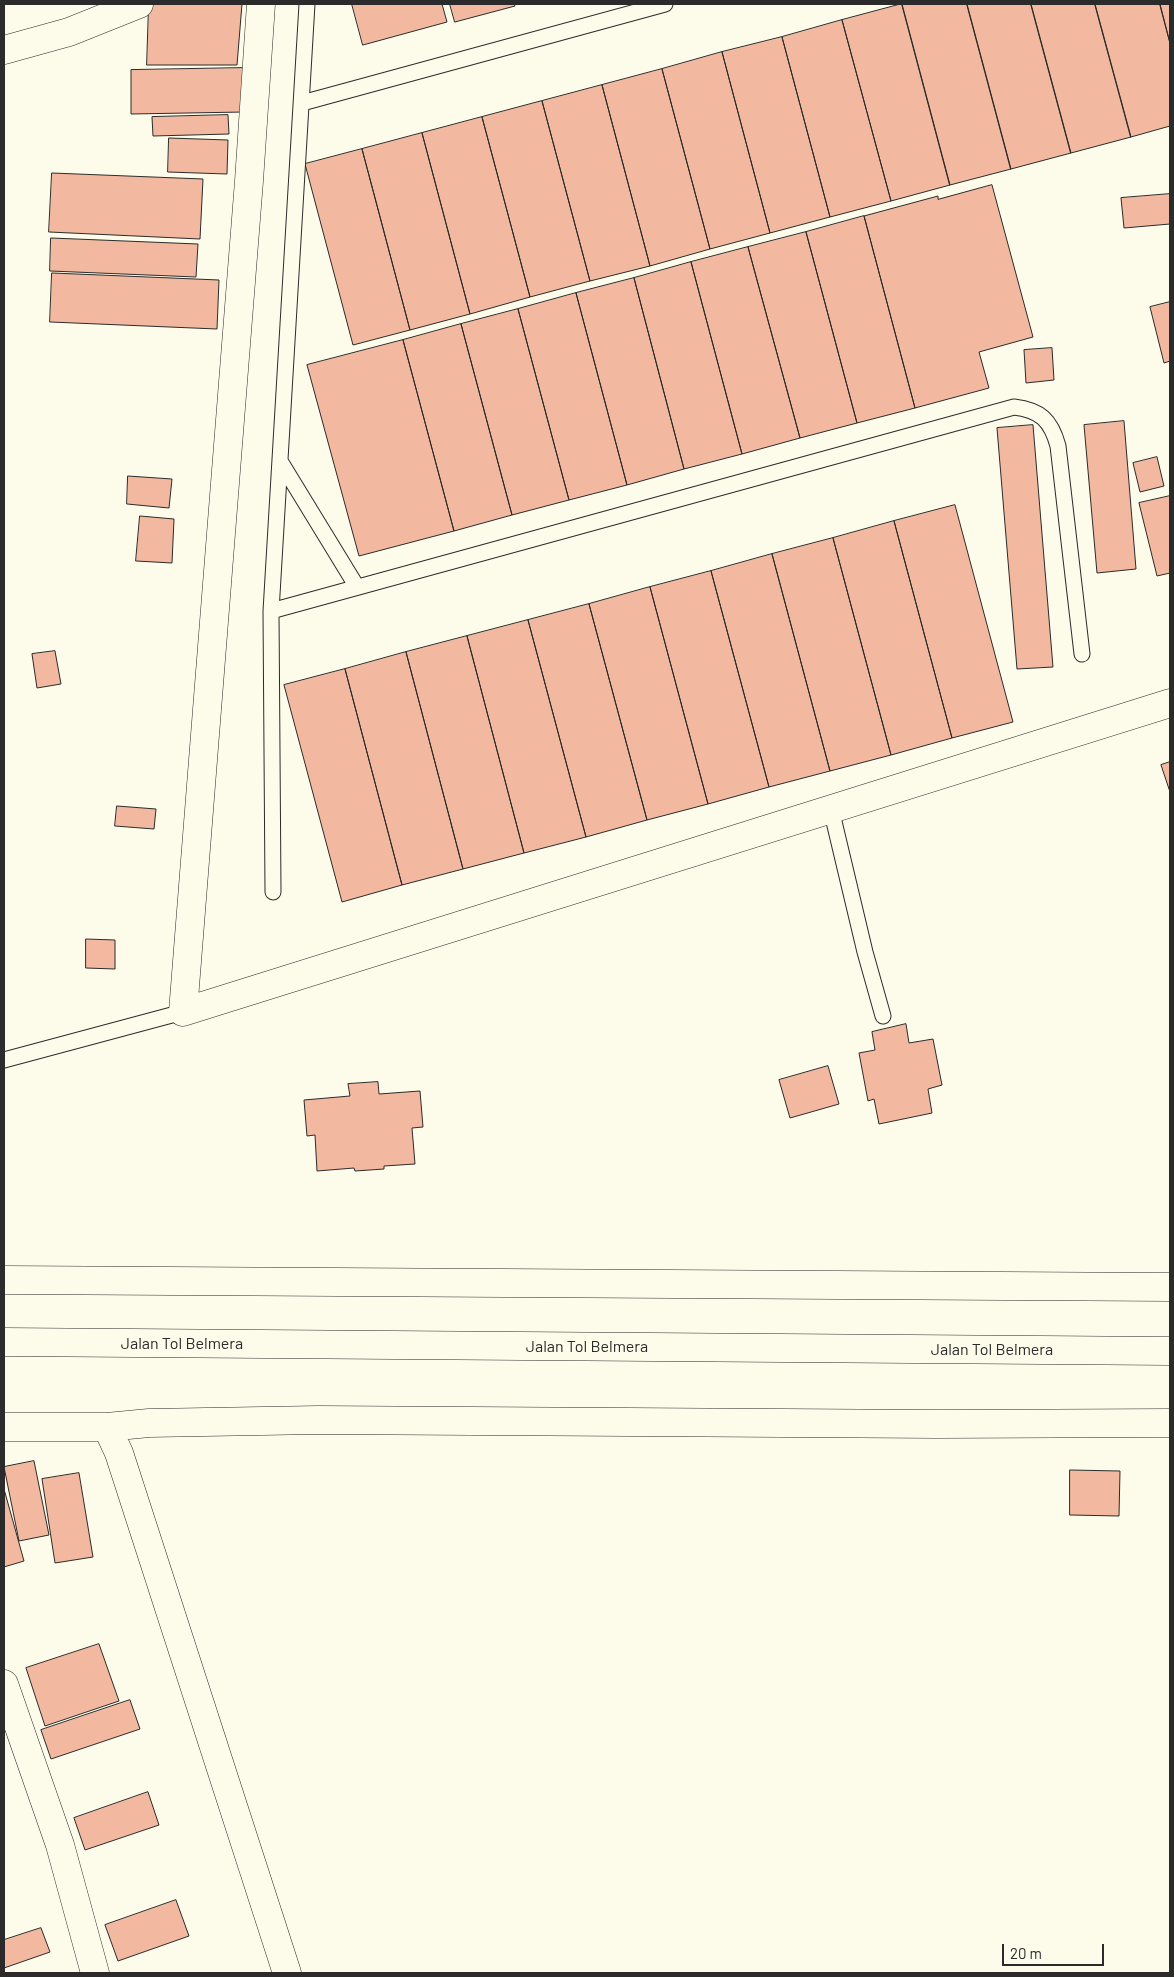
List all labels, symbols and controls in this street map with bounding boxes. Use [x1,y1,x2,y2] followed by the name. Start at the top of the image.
[121,1334,243,1354] street label: Jalan Tol Belmera
[526,1337,648,1357] street label: Jalan Tol Belmera
[931,1340,1053,1360] street label: Jalan Tol Belmera
[1004,1934,1106,1966] scale bar
[1010,1944,1042,1962] text: 20 m

